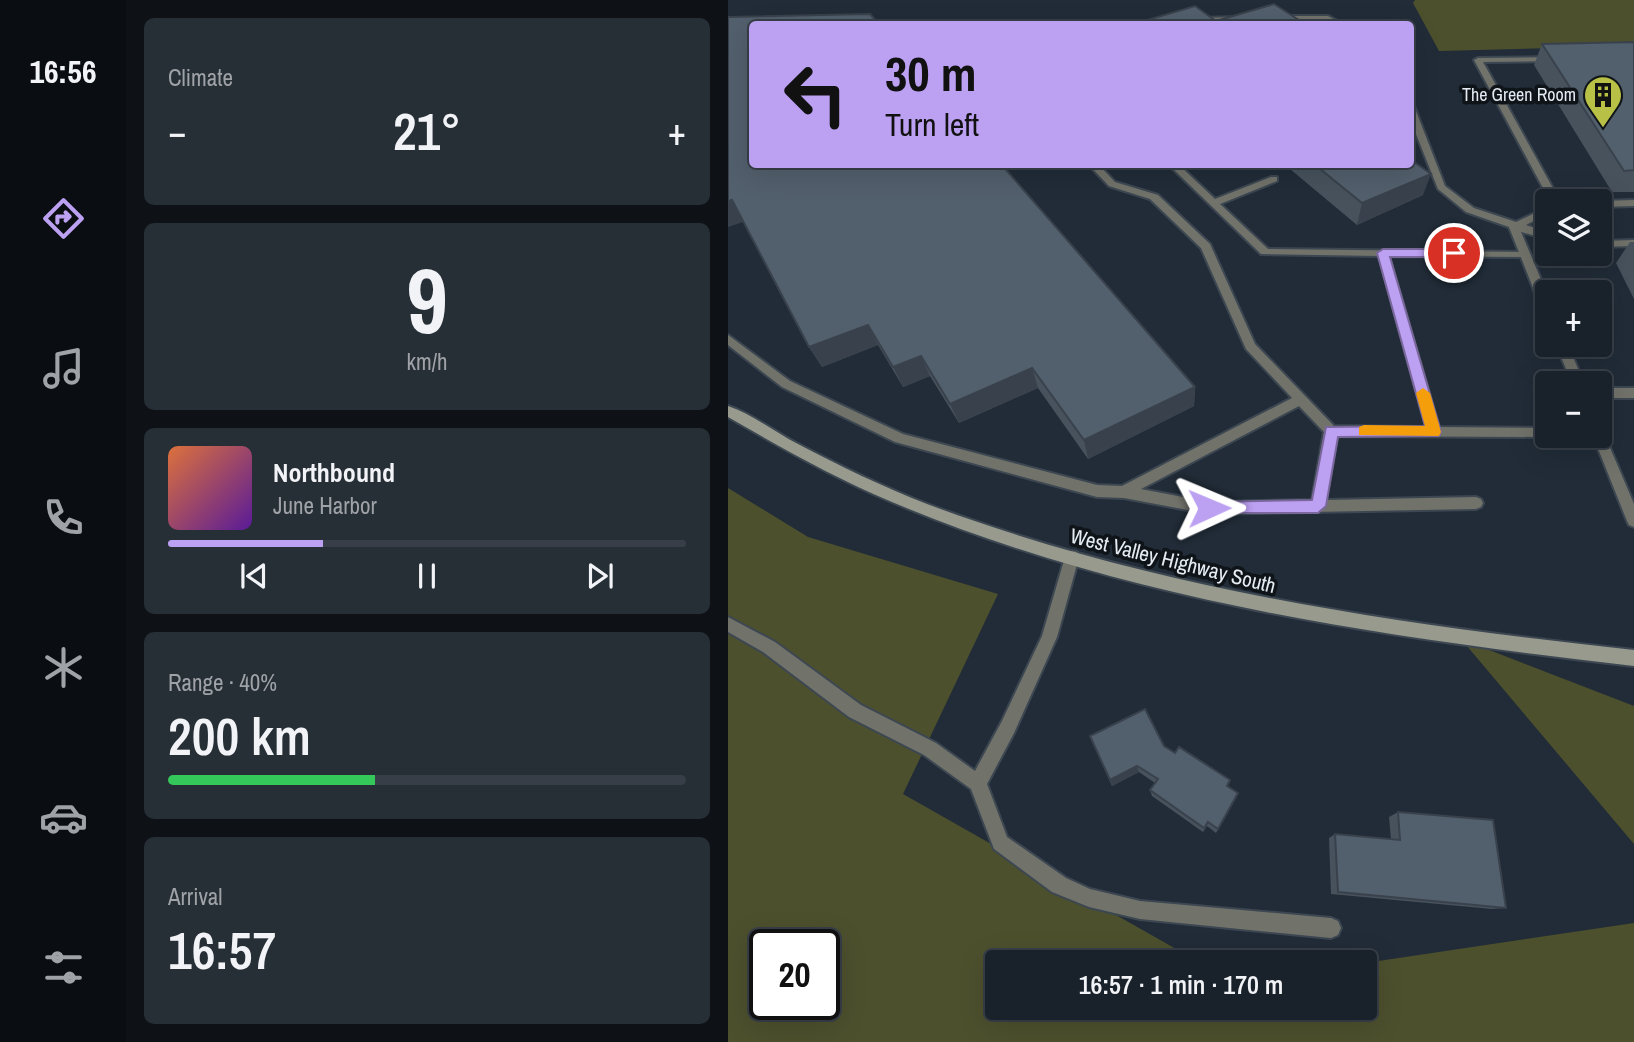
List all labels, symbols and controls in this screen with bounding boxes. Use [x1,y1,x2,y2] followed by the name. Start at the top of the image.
[885,40,977,106] text: 30 m
[770,49,861,140] icon: left
[29,50,97,93] text: 16:56
[168,62,233,93] text: Climate
[1582,74,1624,129] building icon: The Green Room
[1462,82,1576,107] place label: The Green Room
[393,96,461,166] text: 21°
[885,103,979,146] text: Turn left
[168,106,186,157] text: −
[668,106,686,157] text: +
[1535,189,1612,448] map controls
[1535,189,1612,266] button: layers
[39,194,88,243] icon: directions
[1424,223,1484,283] pin
[1435,234,1473,272] icon: arrive
[406,239,448,361] text: 9
[1535,280,1612,357] button: +
[39,344,88,393] icon: music
[407,346,447,377] text: km/h
[1535,371,1612,448] button: −
[273,455,395,490] text: Northbound
[1172,471,1246,545] position arrow
[273,490,377,521] text: June Harbor
[39,493,88,542] icon: phone
[1067,521,1279,600] street label: West Valley Highway South
[235,557,273,595] icon: previous
[408,557,446,595] icon: pause
[581,557,619,595] icon: next
[39,643,88,692] icon: climate
[168,667,277,698] text: Range · 40%
[168,701,311,771] text: 200 km
[39,793,88,842] icon: car
[168,881,223,912] text: Arrival
[168,915,276,985] text: 16:57
[749,929,840,1020] speed limit sign: 20
[39,943,88,992] icon: filters
[1079,967,1283,1002] text: 16:57 · 1 min · 170 m

